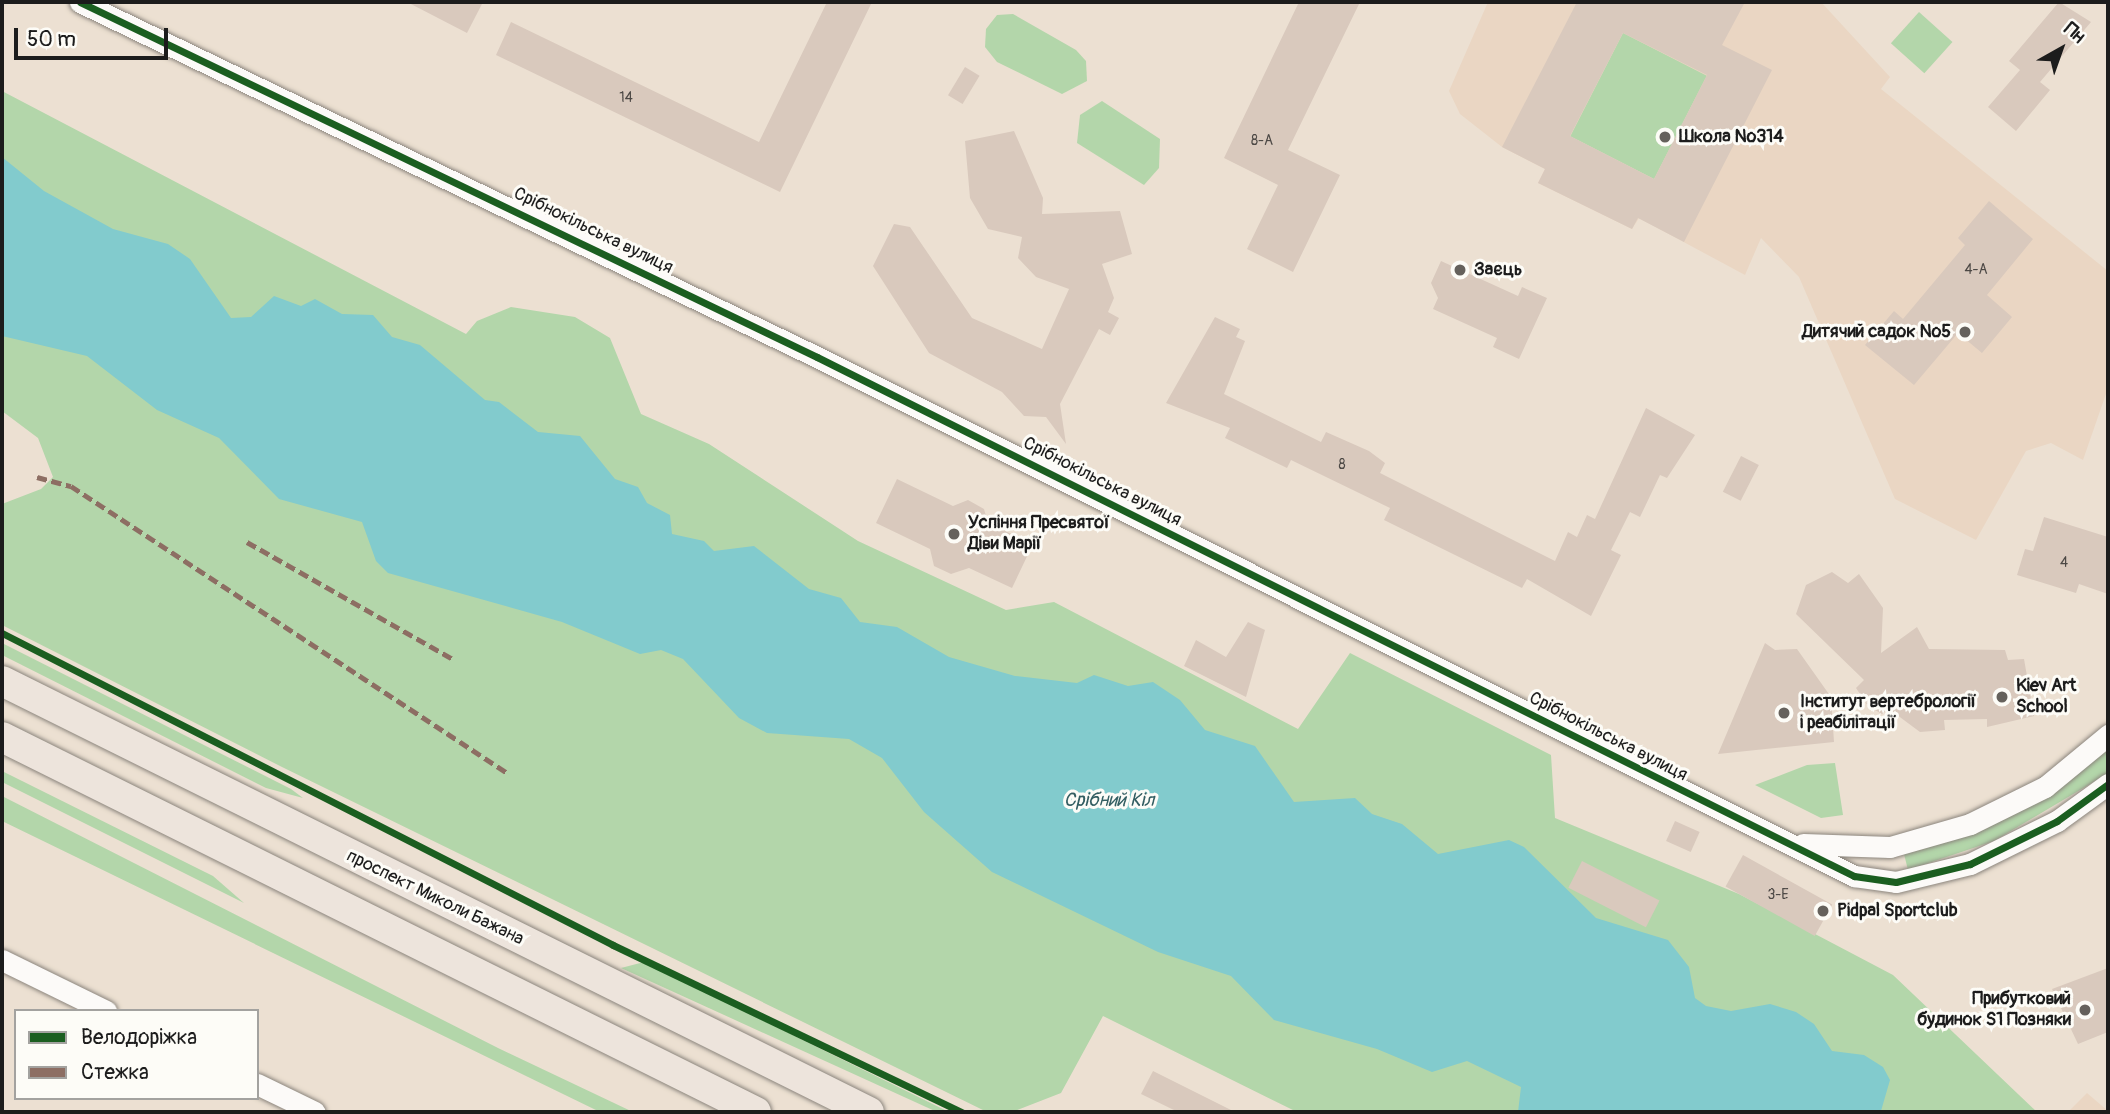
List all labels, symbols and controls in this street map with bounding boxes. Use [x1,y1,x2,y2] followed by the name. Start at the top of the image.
[18,14,172,58] scale bar
[2026,14,2096,84] north arrow
[2059,17,2090,49] text: Пн
[27,26,76,53] text: 50 m
[619,90,633,106] house number: 14
[1679,126,1784,148] place label: Школа №314
[1657,129,1673,145] marker: Школа №314
[1251,133,1273,149] house number: 8-А
[510,183,676,279] street label: Срібнокільська вулиця
[1474,259,1522,281] place label: Заєць
[1452,262,1468,278] marker: Заєць
[1964,262,1988,278] house number: 4-А
[1802,321,1951,343] place label: Дитячий садок №5
[1957,324,1973,340] marker: Дитячий садок №5
[1019,433,1185,531] street label: Срібнокільська вулиця
[1338,457,1346,473] house number: 8
[968,513,1110,556] place label: Успіння Пресвятої Діви Марії
[946,526,962,542] marker: Успіння Пресвятої Діви Марії
[2060,555,2068,571] house number: 4
[2016,676,2076,718] place label: Kiev Art School
[1525,688,1691,786] street label: Срібнокільська вулиця
[1994,689,2010,705] marker: Kiev Art School
[1800,692,1977,734] place label: Інститут вертебрології і реабілітації
[1774,703,1794,723] marker: Інститут вертебрології і реабілітації
[1064,790,1154,812] water label: Срібний Кіл
[343,846,527,950] street label: проспект Миколи Бажана
[1767,887,1789,903] house number: 3-Е
[1837,900,1958,922] place label: Pidpal Sportclub
[1815,903,1831,919] marker: Pidpal Sportclub
[1917,989,2071,1032] place label: Прибутковий будинок S1 Позняки
[2077,1002,2093,1018] marker: Прибутковий будинок S1 Позняки
[14,1009,259,1100] legend
[81,1024,197,1051] text: Велодоріжка
[81,1059,149,1086] text: Стежка

